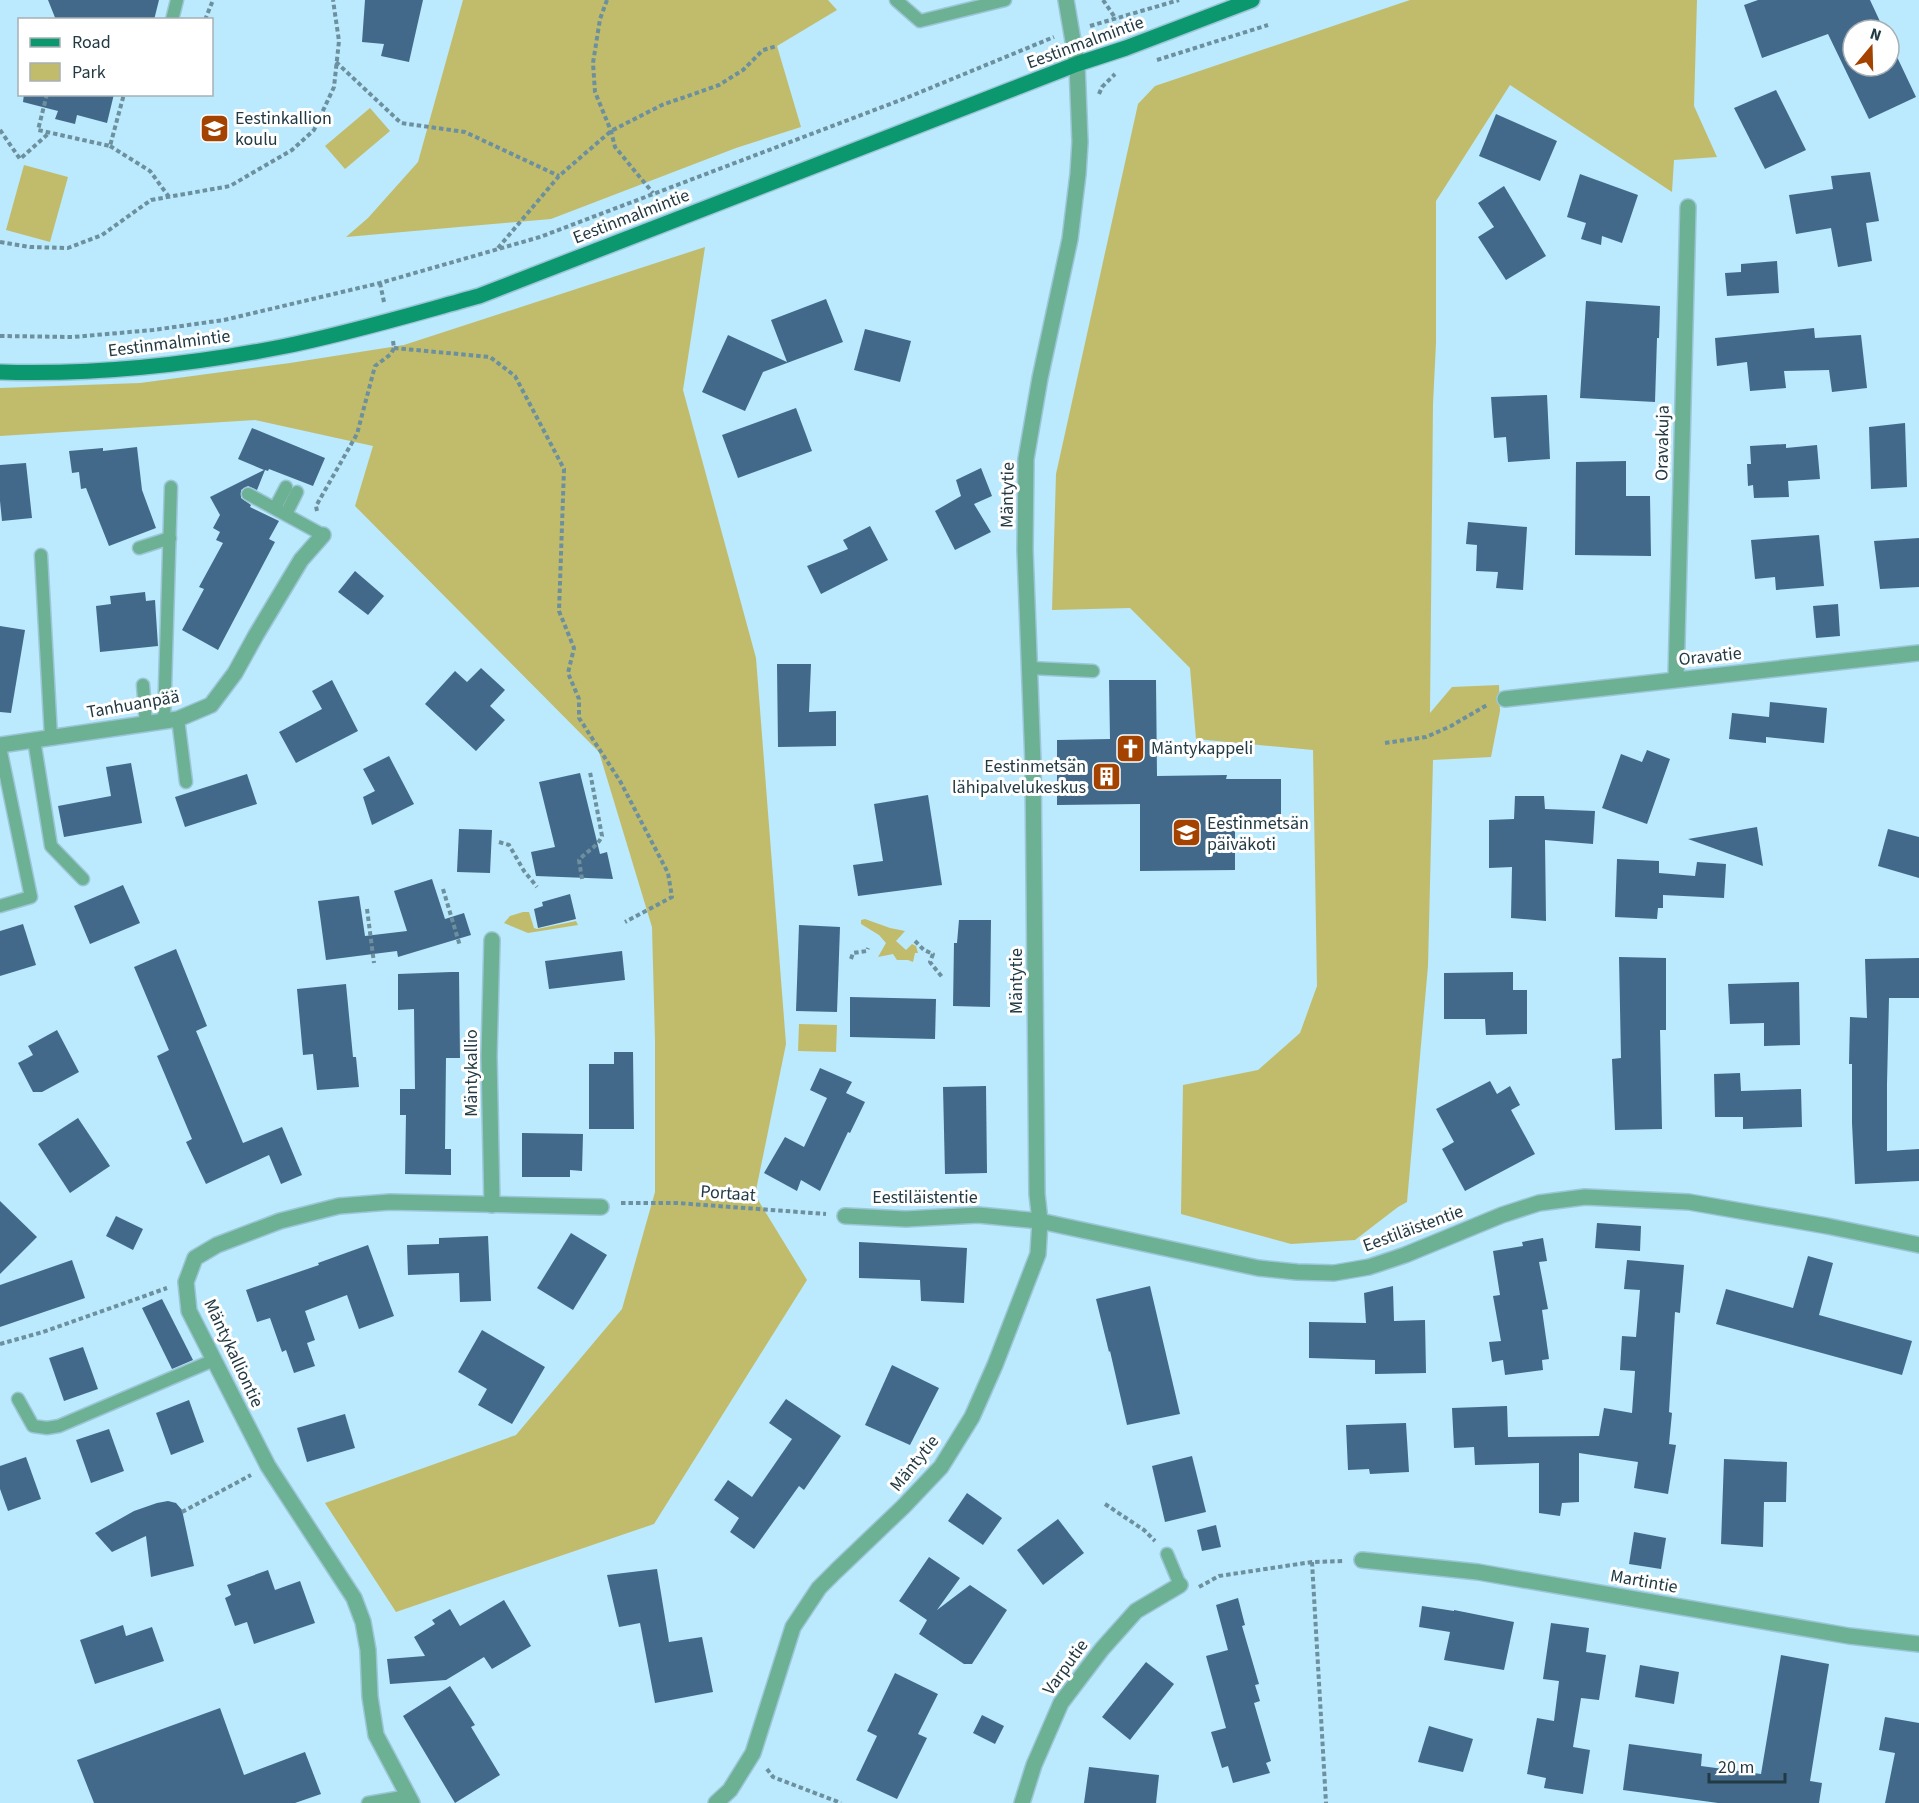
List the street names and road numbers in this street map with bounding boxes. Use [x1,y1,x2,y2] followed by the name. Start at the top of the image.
[1023,10,1147,75] street label: Eestinmalmintie
[569,183,693,250] street label: Eestinmalmintie
[106,324,232,363] street label: Eestinmalmintie
[1649,405,1676,481] street label: Oravakuja
[994,462,1021,528] street label: Mäntytie
[1677,641,1743,672] street label: Oravatie
[85,684,181,725] street label: Tanhuanpää
[1004,948,1029,1014] street label: Mäntytie
[459,1029,484,1117] street label: Mäntykallio
[699,1179,756,1208] street label: Portaat
[872,1185,978,1210] street label: Eestiläistentie
[1359,1199,1467,1258] street label: Eestiläistentie
[198,1295,270,1412] street label: Mäntykalliontie
[884,1430,945,1497] street label: Mäntytie
[1608,1563,1680,1600] street label: Martintie
[1037,1634,1094,1700] street label: Varputie

